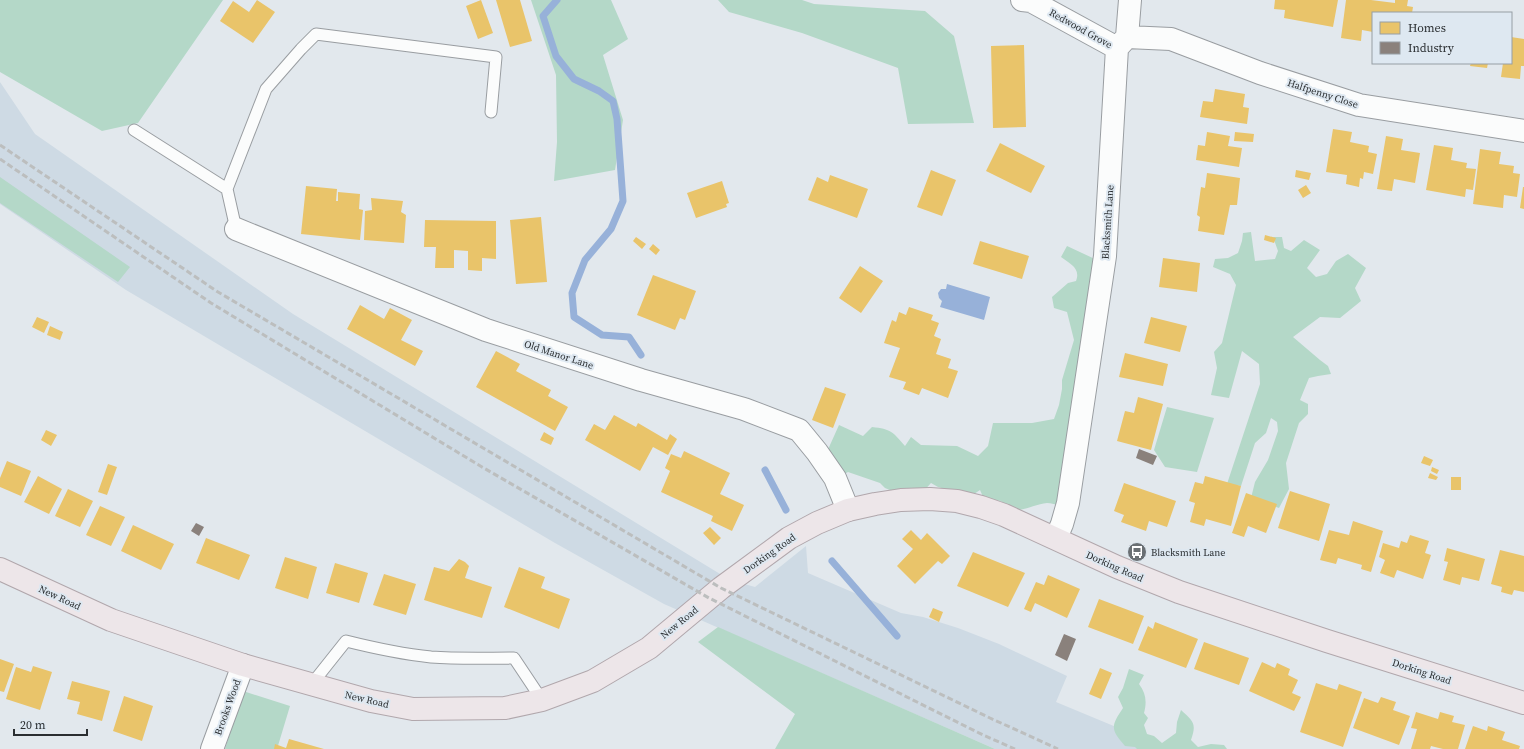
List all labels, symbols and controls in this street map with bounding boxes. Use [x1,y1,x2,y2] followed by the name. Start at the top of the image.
[1047,6,1114,51] street label: Redwood Grove
[1372,12,1512,64] legend
[1408,20,1446,36] text: Homes
[1408,40,1455,56] text: Industry
[1286,76,1360,111] street label: Halfpenny Close
[1098,184,1117,260] street label: Blacksmith Lane
[523,337,595,372] street label: Old Manor Lane
[740,530,798,576] street label: Dorking Road
[1126,541,1148,563] bus stop icon: Blacksmith Lane
[1151,546,1225,559] place label: Blacksmith Lane
[1084,548,1146,585] street label: Dorking Road
[37,582,83,613] street label: New Road
[658,603,701,642] street label: New Road
[1391,656,1453,687] street label: Dorking Road
[211,677,244,737] street label: Brooks Wood
[344,688,391,711] street label: New Road
[14,711,87,737] scale bar
[20,717,46,733] text: 20 m

